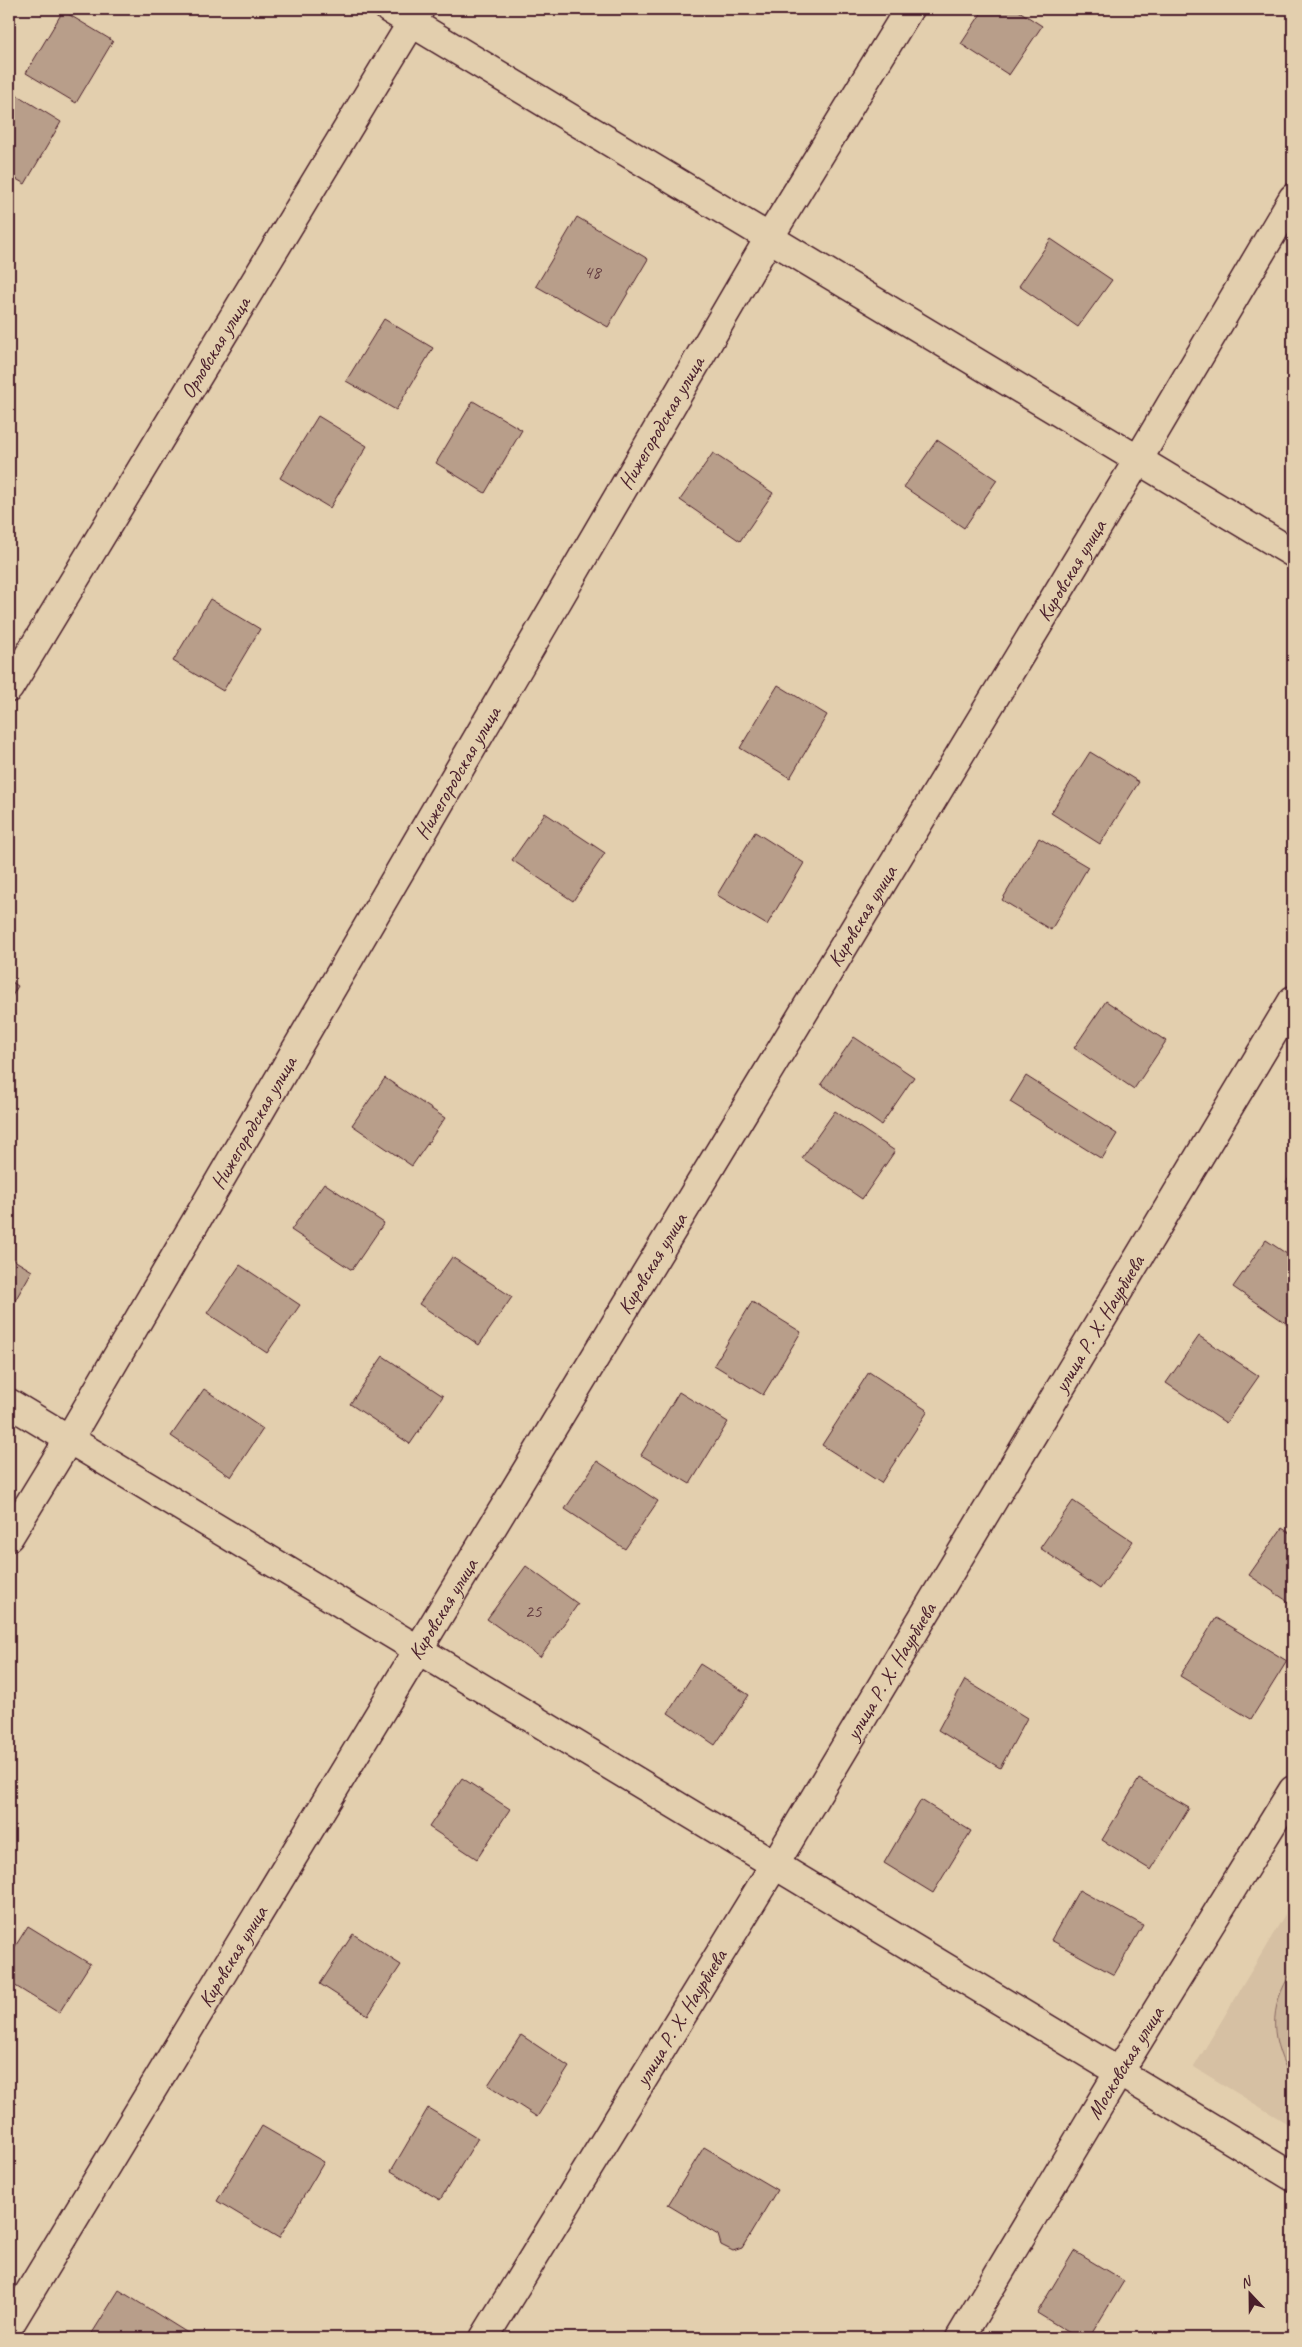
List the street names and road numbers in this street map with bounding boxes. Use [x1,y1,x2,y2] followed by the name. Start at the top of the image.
[174,290,257,403] street label: Орловская улица
[612,350,711,494] street label: Нижегородская улица
[1031,513,1113,626] street label: Кировская улица
[408,700,507,844] street label: Нижегородская улица
[822,859,904,971] street label: Кировская улица
[204,1050,303,1194] street label: Нижегородская улица
[611,1206,693,1319] street label: Кировская улица
[1047,1249,1151,1399] street label: улица Р. Х. Наурбиева
[402,1552,484,1664] street label: Кировская улица
[838,1597,942,1746] street label: улица Р. Х. Наурбиева
[192,1899,274,2012] street label: Кировская улица
[628,1943,733,2092] street label: улица Р. Х. Наурбиева
[1081,2000,1170,2124] street label: Московская улица

